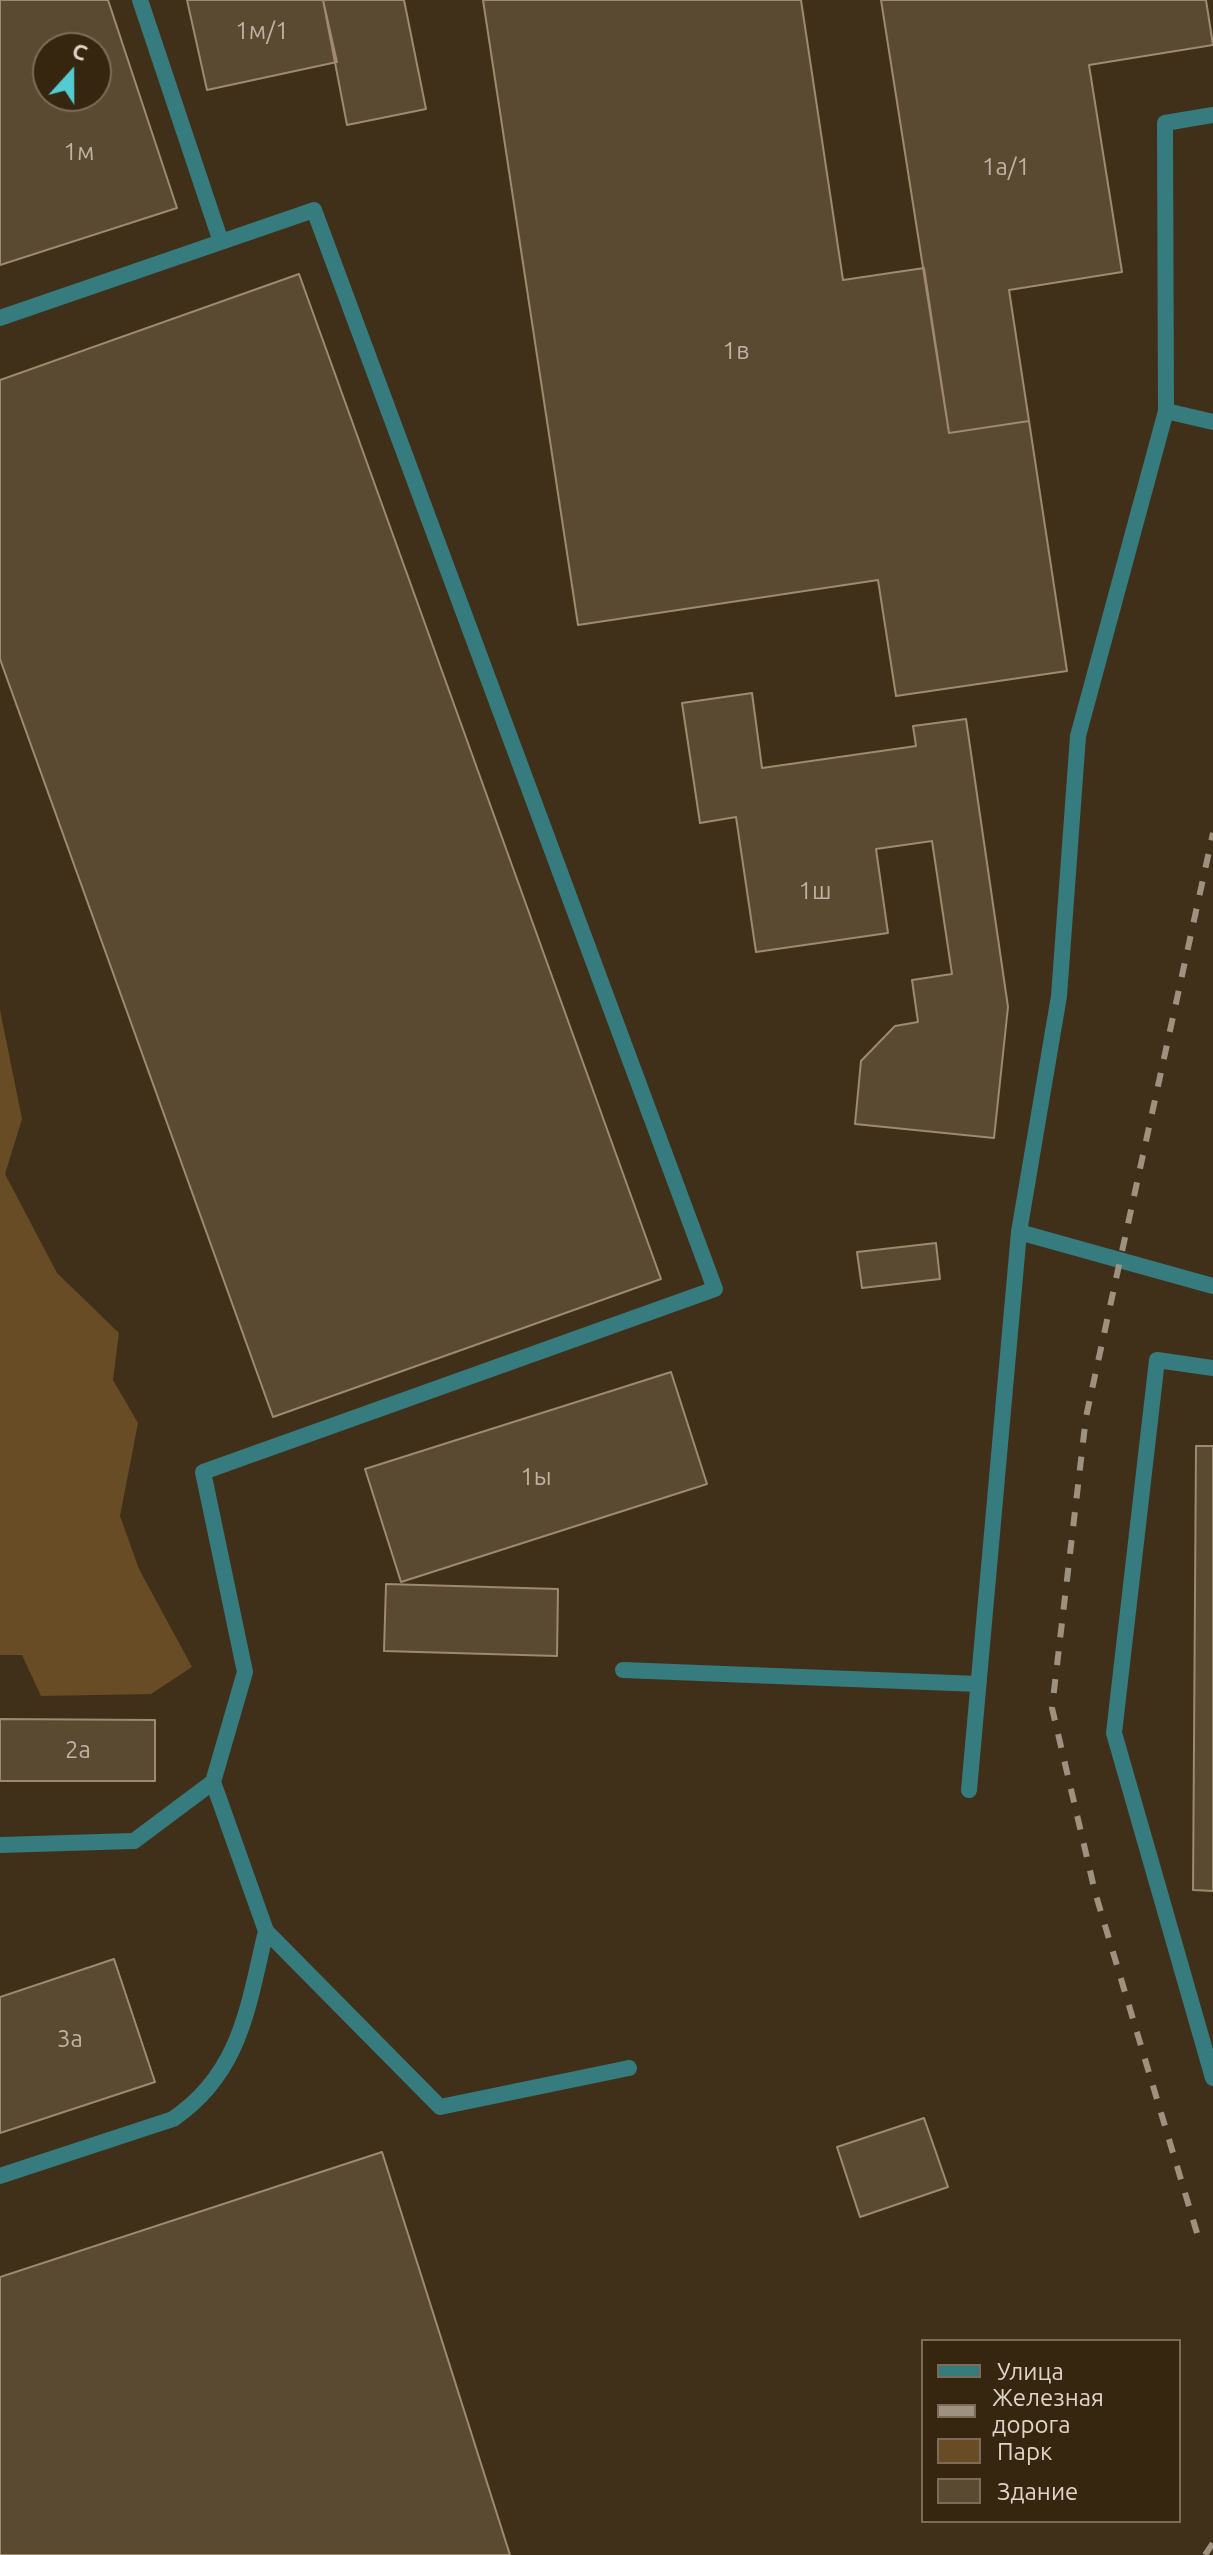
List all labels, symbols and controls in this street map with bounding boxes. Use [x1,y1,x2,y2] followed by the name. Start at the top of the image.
[235,17,289,45] house number: 1м/1
[32,32,112,112] north arrow
[69,37,91,65] text: С
[64,138,94,166] house number: 1м
[982,153,1030,181] house number: 1а/1
[723,337,749,365] house number: 1в
[799,877,831,905] house number: 1ш
[520,1463,552,1491] house number: 1ы
[65,1736,91,1764] house number: 2а
[57,2025,83,2053] house number: 3а
[921,2339,1181,2523] legend
[997,2358,1064,2385] text: Улица
[992,2384,1104,2438] text: Железная дорога
[997,2438,1052,2465] text: Парк
[997,2478,1078,2505] text: Здание

